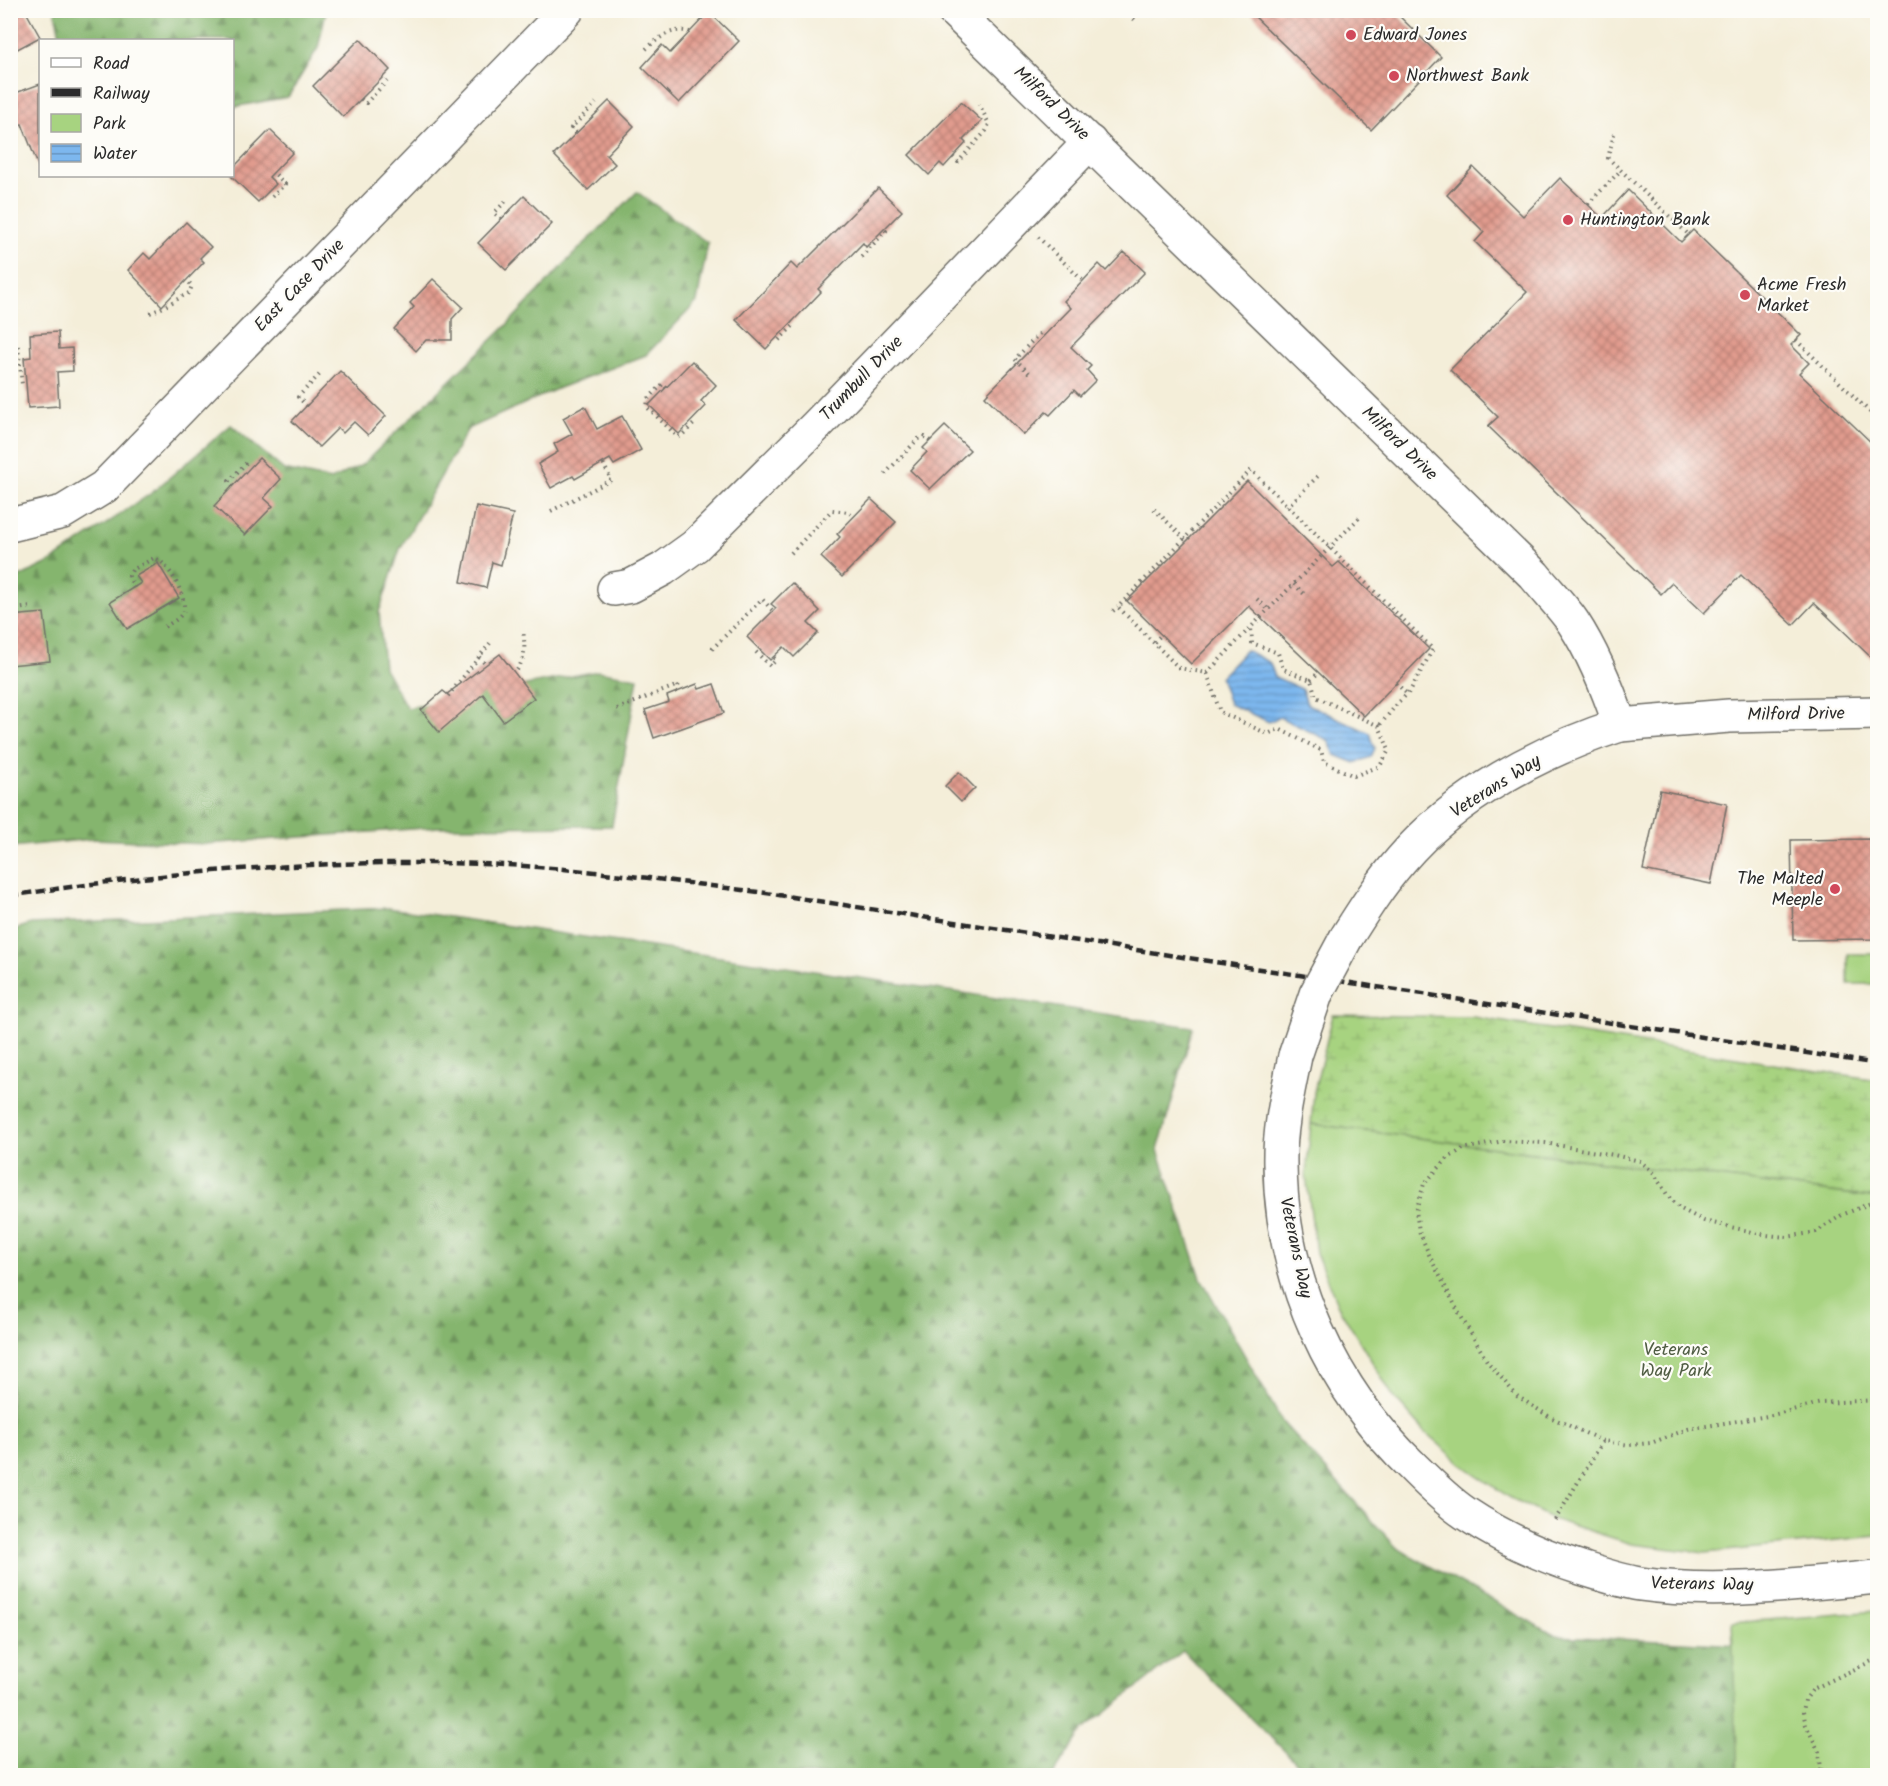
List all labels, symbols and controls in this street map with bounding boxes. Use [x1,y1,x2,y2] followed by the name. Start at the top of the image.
[1363,21,1467,50] place label: Edward Jones
[1344,28,1358,42] marker: Edward Jones
[39,39,234,177] legend
[93,50,130,79] text: Road
[1006,60,1096,148] street label: Milford Drive
[1406,62,1529,91] place label: Northwest Bank
[1387,69,1401,83] marker: Northwest Bank
[93,80,150,109] text: Railway
[93,110,126,139] text: Park
[93,140,138,169] text: Water
[1580,206,1710,235] place label: Huntington Bank
[1561,213,1575,227] marker: Huntington Bank
[248,233,352,339] street label: East Case Drive
[1757,271,1846,321] place label: Acme Fresh Market
[1738,288,1752,302] marker: Acme Fresh Market
[813,329,911,429] street label: Trumbull Drive
[1354,400,1444,488] street label: Milford Drive
[1747,700,1845,730] street label: Milford Drive
[1445,747,1548,826] street label: Veterans Way
[1737,865,1824,915] place label: The Malted Meeple
[1828,882,1842,896] marker: The Malted Meeple
[1270,1195,1320,1302] street label: Veterans Way
[1641,1336,1712,1386] park label: Veterans Way Park
[1650,1570,1754,1600] street label: Veterans Way

